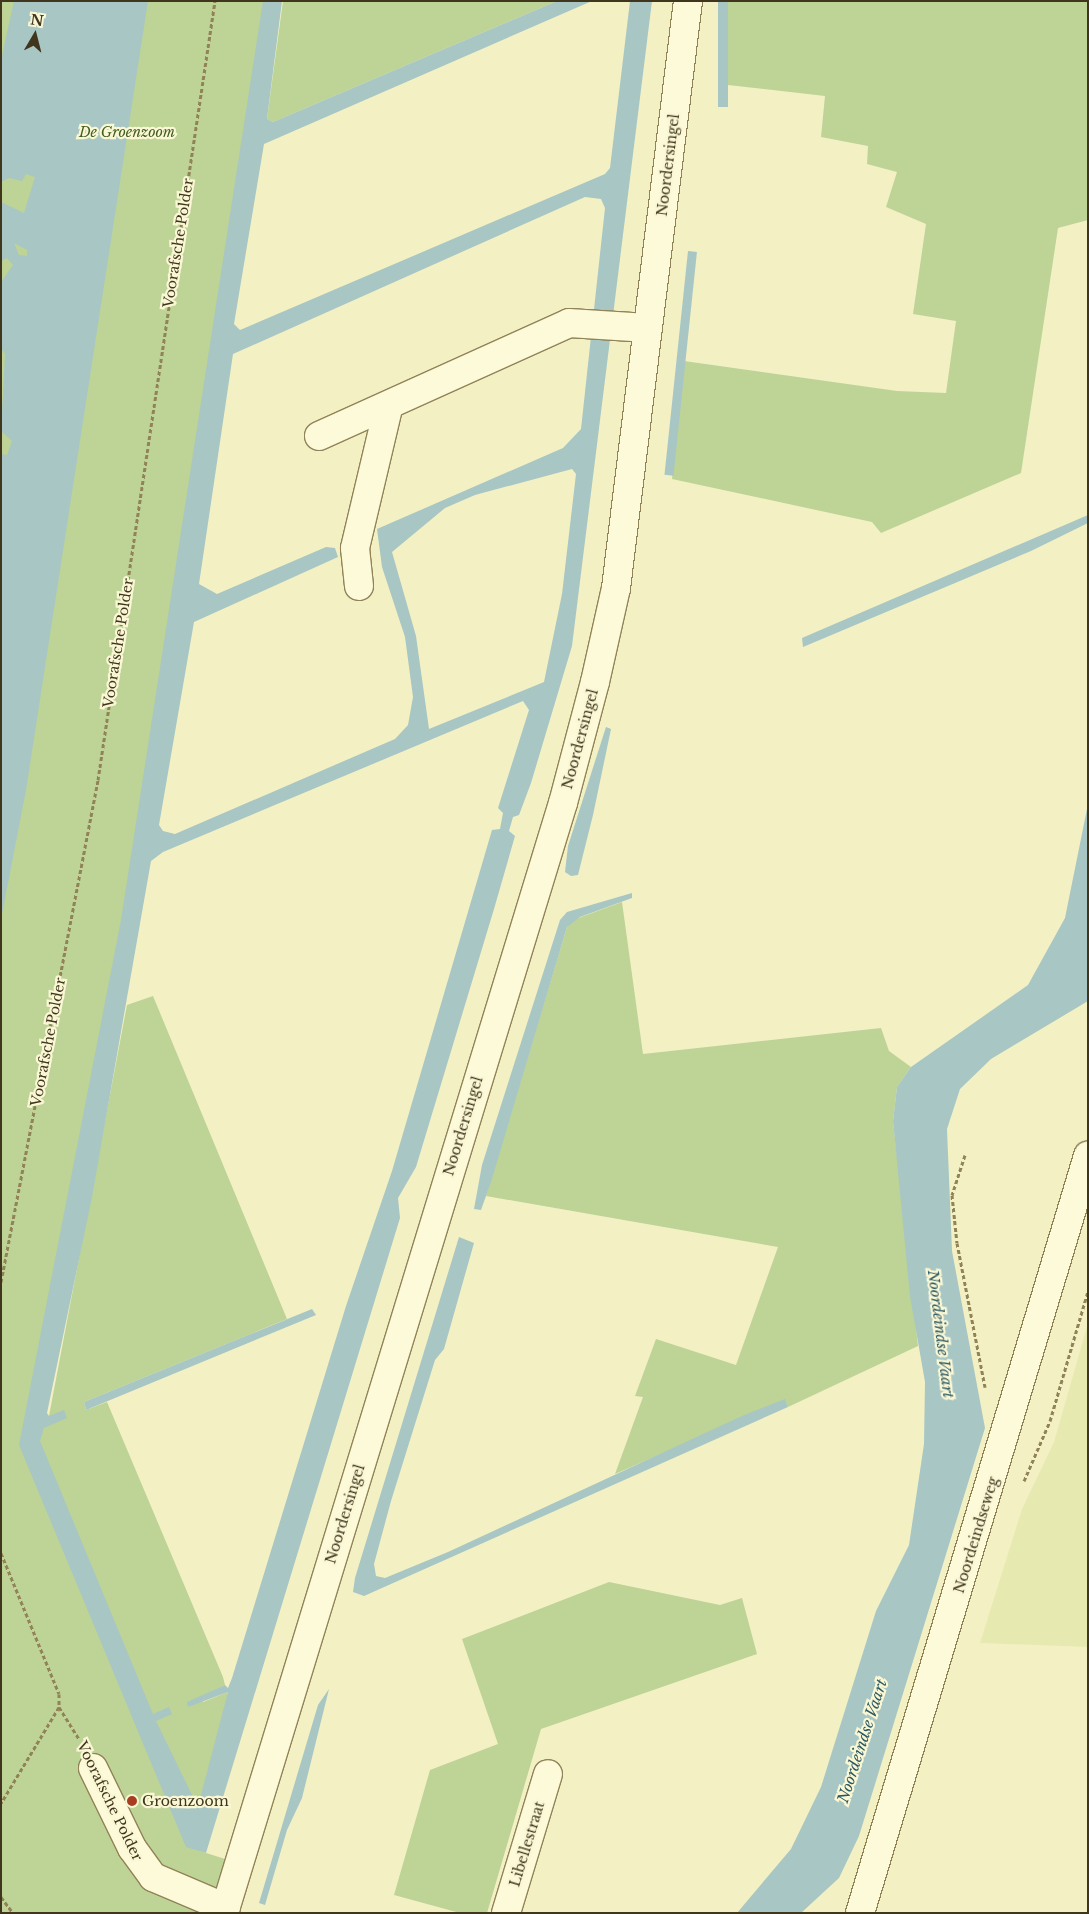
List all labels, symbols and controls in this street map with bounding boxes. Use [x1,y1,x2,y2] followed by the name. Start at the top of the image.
[10,10,60,60] north arrow
[29,10,45,30] text: N
[653,113,683,217] street label: Noordersingel
[79,124,175,140] park label: De Groenzoom
[159,177,197,309] street label: Voorafsche Polder
[99,577,137,709] street label: Voorafsche Polder
[559,687,601,791] street label: Noordersingel
[27,976,69,1108] street label: Voorafsche Polder
[440,1074,486,1178] street label: Noordersingel
[924,1269,958,1399] water label: Noordeindse Vaart
[322,1462,368,1566] street label: Noordersingel
[950,1475,1002,1595] street label: Noordeindseweg
[834,1677,890,1805] water label: Noordeindse Vaart
[74,1738,146,1864] street label: Voorafsche Polder
[142,1793,229,1809] place label: Groenzoom
[126,1795,138,1807] marker: Groenzoom
[506,1799,548,1889] street label: Libellestraat

